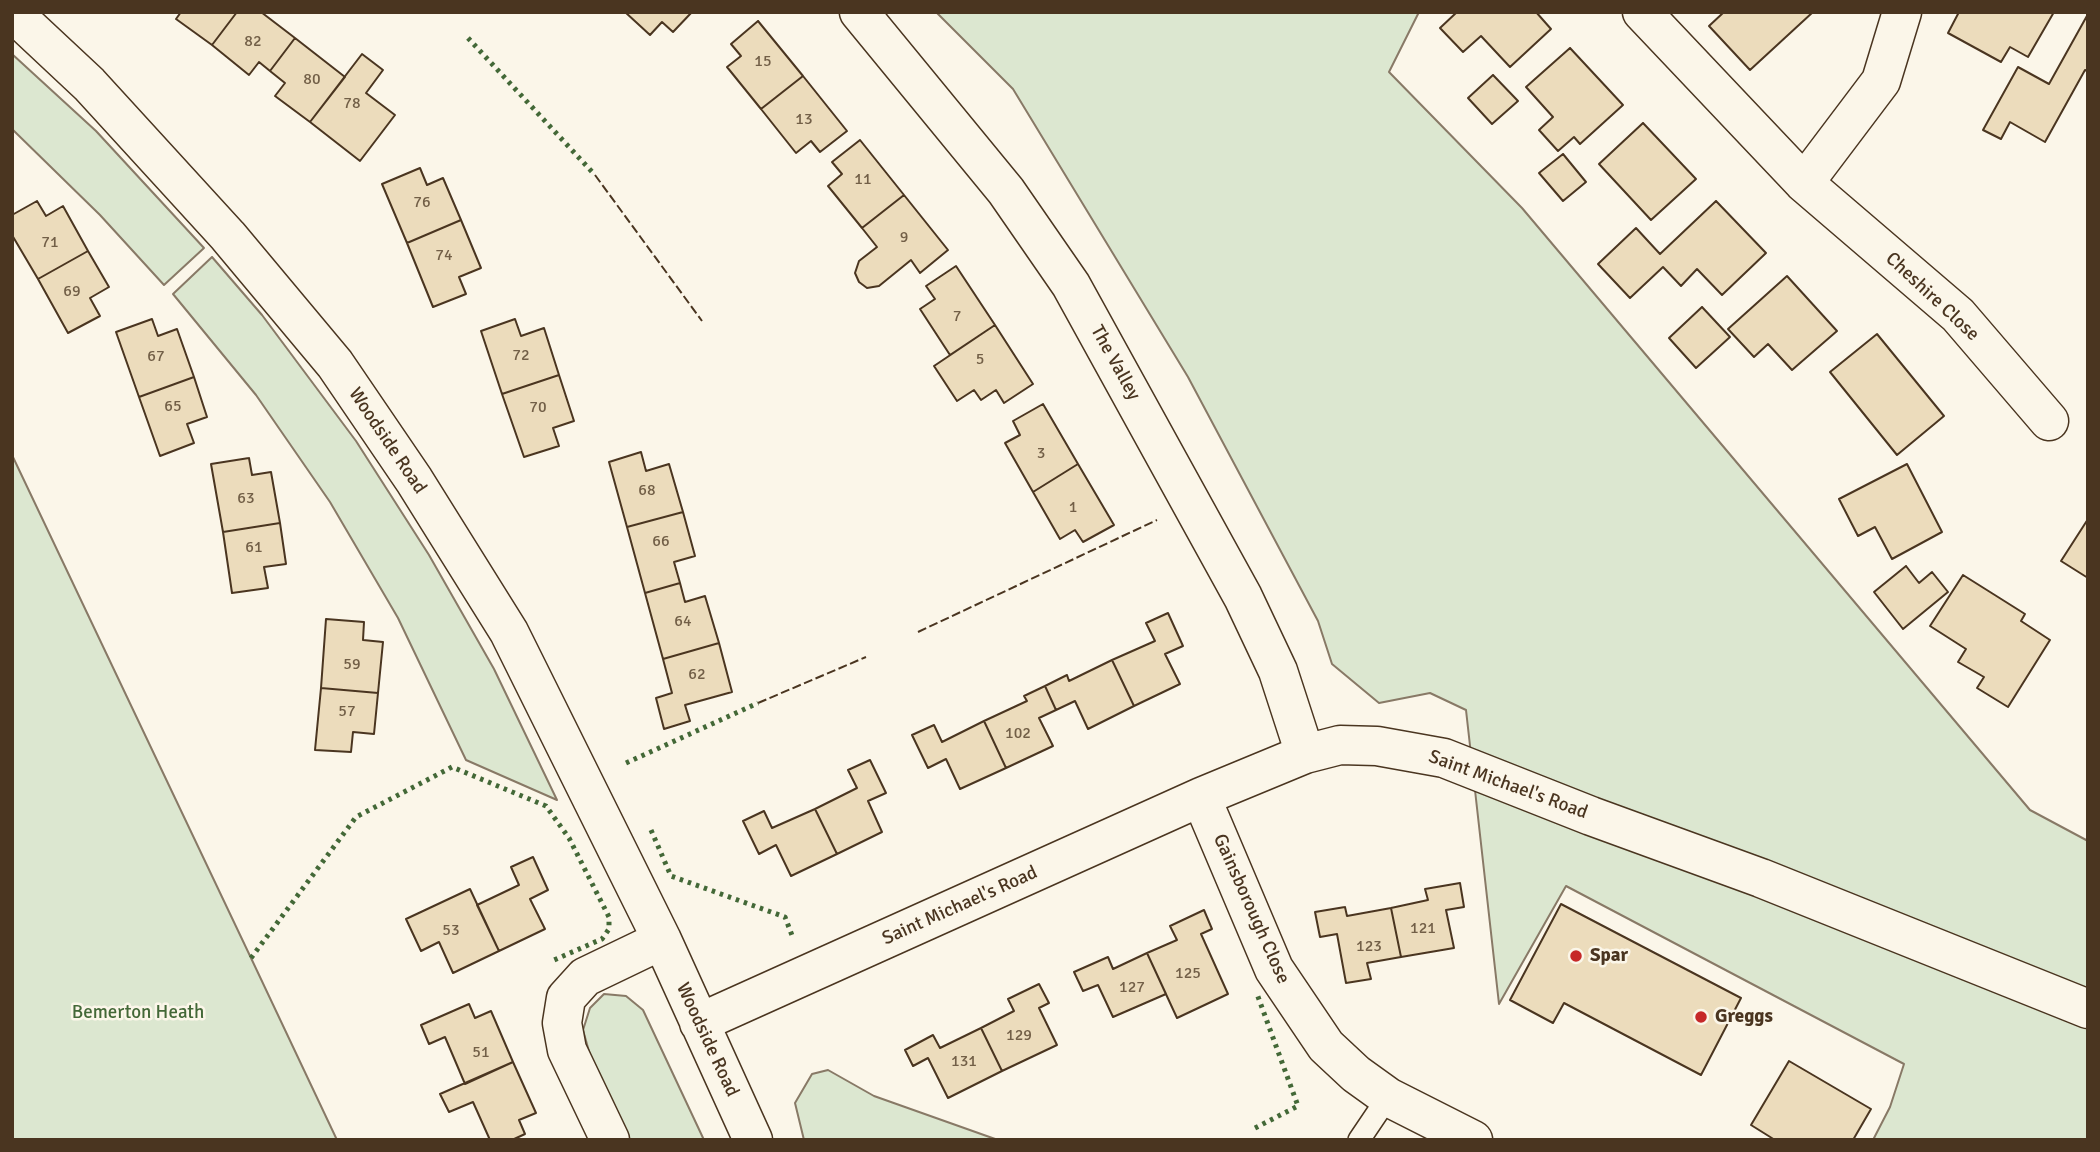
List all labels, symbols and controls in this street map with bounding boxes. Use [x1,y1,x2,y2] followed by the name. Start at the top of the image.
[244,32,262,52] house number: 82
[754,52,772,72] house number: 15
[303,70,321,90] house number: 80
[343,94,361,114] house number: 78
[795,110,813,130] house number: 13
[854,170,872,190] house number: 11
[413,193,431,213] house number: 76
[900,228,908,248] house number: 9
[41,233,59,253] house number: 71
[435,246,453,266] house number: 74
[1880,248,1984,346] street label: Cheshire Close
[63,282,81,302] house number: 69
[953,307,961,327] house number: 7
[1085,322,1145,404] street label: The Valley
[512,346,530,366] house number: 72
[147,347,165,367] house number: 67
[976,350,984,370] house number: 5
[343,384,431,498] street label: Woodside Road
[164,397,182,417] house number: 65
[529,398,547,418] house number: 70
[1037,444,1045,464] house number: 3
[638,481,656,501] house number: 68
[237,489,255,509] house number: 63
[1069,498,1077,518] house number: 1
[652,532,670,552] house number: 66
[245,538,263,558] house number: 61
[674,612,692,632] house number: 64
[343,655,361,675] house number: 59
[688,665,706,685] house number: 62
[338,702,356,722] house number: 57
[1005,724,1031,744] house number: 102
[1425,746,1591,824] street label: Saint Michael's Road
[1208,831,1294,987] street label: Gainsborough Close
[879,862,1041,950] street label: Saint Michael's Road
[1410,919,1436,939] house number: 121
[442,921,460,941] house number: 53
[1356,937,1382,957] house number: 123
[1590,945,1628,967] place label: Spar
[1568,948,1584,964] marker: Spar
[1175,964,1201,984] house number: 125
[1119,978,1145,998] house number: 127
[671,979,743,1101] street label: Woodside Road
[72,1002,204,1024] park label: Bemerton Heath
[1715,1006,1773,1028] place label: Greggs
[1693,1009,1709,1025] marker: Greggs
[1006,1026,1032,1046] house number: 129
[472,1043,490,1063] house number: 51
[951,1052,977,1072] house number: 131

